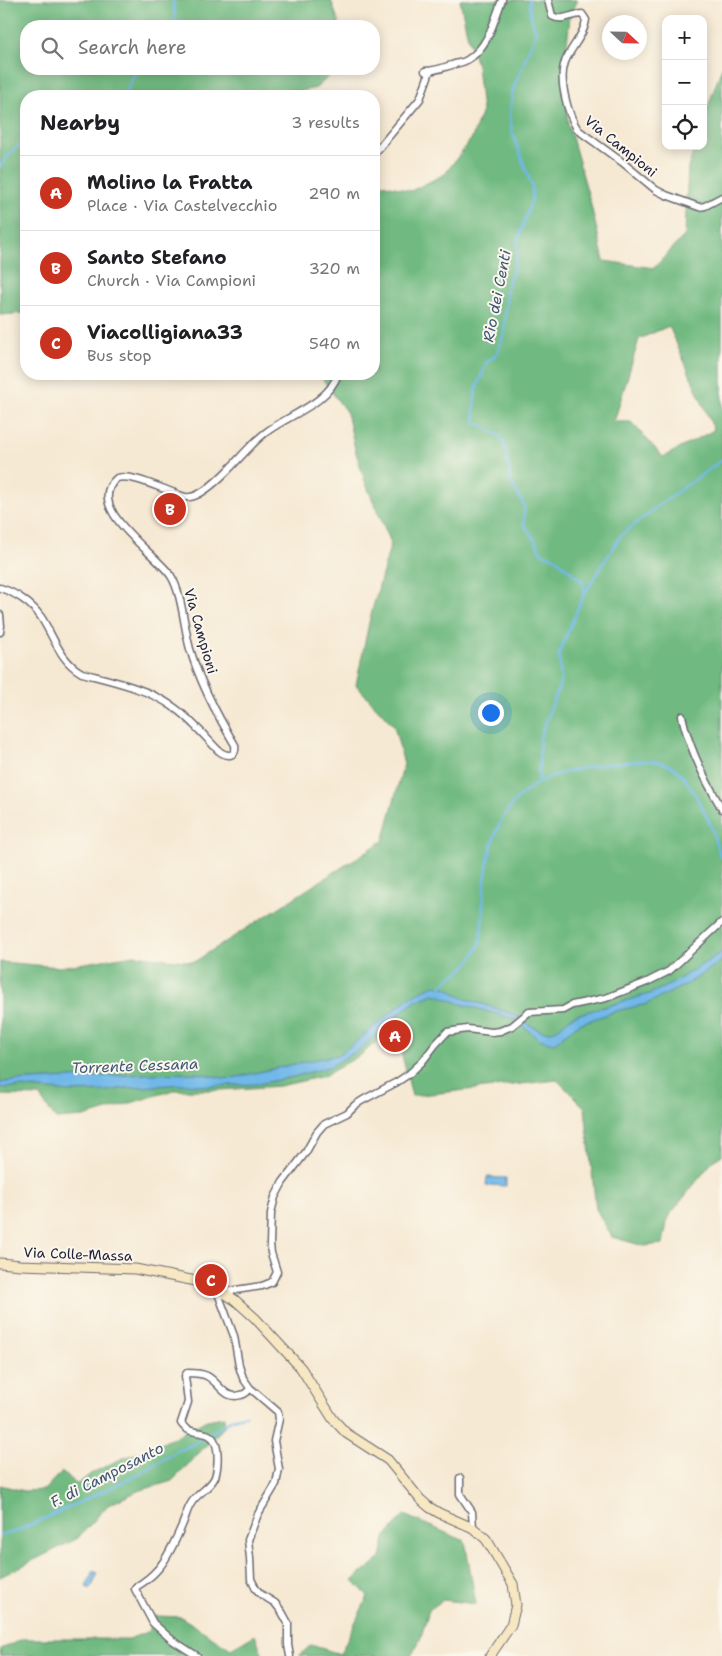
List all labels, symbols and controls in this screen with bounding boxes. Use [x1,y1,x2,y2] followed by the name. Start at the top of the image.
[602,15,647,60] north arrow
[662,15,707,150] map controls
[662,15,707,60] button: +
[20,20,380,75] search box
[38,34,66,62] icon: search
[78,35,187,60] text: Search here
[662,60,707,105] button: −
[662,105,707,150] button: locate
[40,109,120,137] text: Nearby
[581,111,661,181] street label: Via Campioni
[291,112,360,133] text: 3 results
[87,170,252,195] text: Molino la Fratta
[50,183,62,204] text: A
[308,183,360,204] text: 290 m
[87,195,277,216] text: Place · Via Castelvecchio
[87,245,227,270] text: Santo Stefano
[478,248,516,344] water label: Rio dei Centi
[51,258,61,279] text: B
[309,258,360,279] text: 320 m
[87,270,256,291] text: Church · Via Campioni
[87,320,243,345] text: Viacolligiana33
[51,333,61,354] text: C
[309,333,360,354] text: 540 m
[87,345,152,366] text: Bus stop
[154,490,186,528] pin: B
[180,586,222,676] street label: Via Campioni
[478,700,504,726] your location
[379,1017,411,1055] pin: A
[71,1054,199,1078] water label: Torrente Cessana
[23,1243,133,1265] street label: Via Colle-Massa
[195,1261,227,1299] pin: C
[47,1438,167,1512] water label: F. di Camposanto

